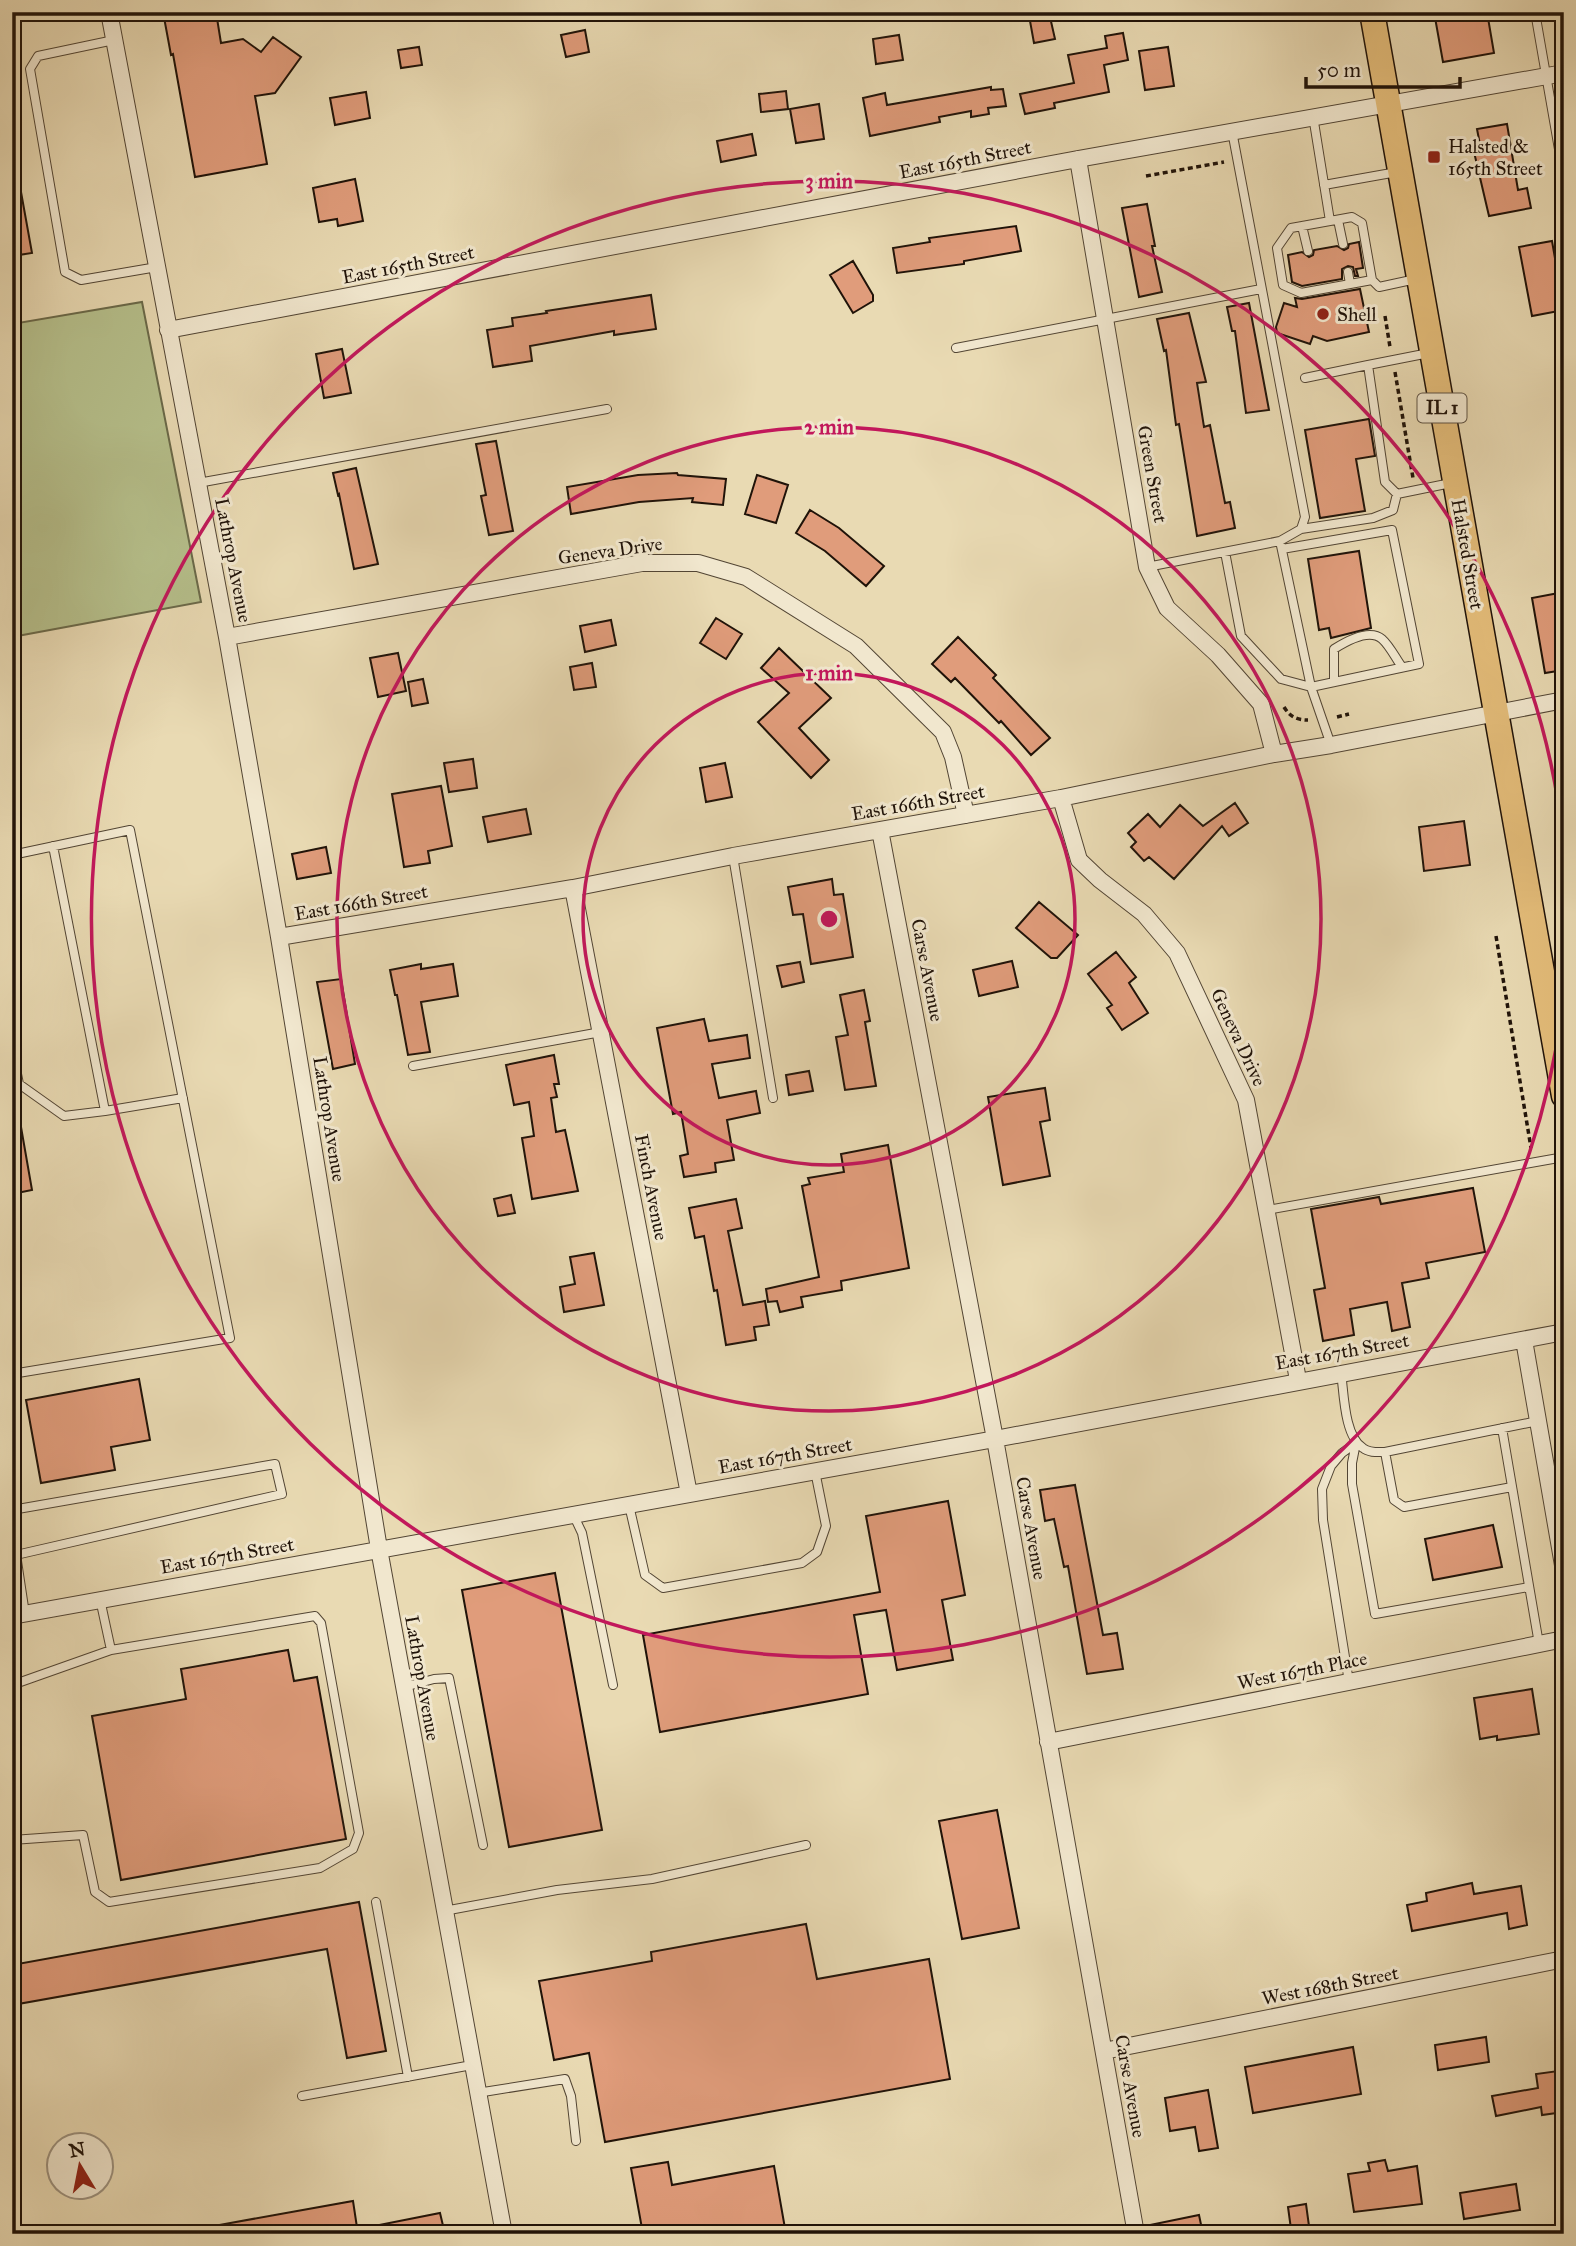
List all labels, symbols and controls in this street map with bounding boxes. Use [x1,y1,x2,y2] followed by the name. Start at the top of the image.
[1306,46,1460,90] scale bar
[1317,57,1362,83] text: 50 m
[897,135,1033,184] street label: East 165th Street
[1448,135,1543,180] place label: Halsted & 165th Street
[1426,149,1442,165] marker: Halsted & 165th Street
[805,168,853,194] text: 3 min
[340,240,476,289] street label: East 165th Street
[1337,303,1377,326] place label: Shell
[1315,306,1331,322] marker: Shell
[1418,394,1466,422] road number: IL 1
[804,414,854,440] text: 2 min
[1133,424,1172,525] street label: Green Street
[210,496,257,625] street label: Lathrop Avenue
[1446,497,1489,612] street label: Halsted Street
[556,532,664,569] street label: Geneva Drive
[805,660,853,686] text: 1 min
[850,779,987,826] street label: East 166th Street
[293,879,430,926] street label: East 166th Street
[817,907,841,931] centre of rings
[906,917,949,1023] street label: Carse Avenue
[1206,985,1271,1090] street label: Geneva Drive
[308,1055,351,1184] street label: Lathrop Avenue
[630,1132,673,1242] street label: Finch Avenue
[1273,1328,1411,1375] street label: East 167th Street
[716,1432,854,1479] street label: East 167th Street
[1011,1475,1052,1581] street label: Carse Avenue
[158,1532,296,1579] street label: East 167th Street
[400,1614,445,1743] street label: Lathrop Avenue
[1235,1647,1369,1694] street label: West 167th Place
[1260,1961,1401,2010] street label: West 168th Street
[1110,2033,1151,2139] street label: Carse Avenue
[46,2130,116,2200] north arrow
[67,2137,87,2162] text: N

